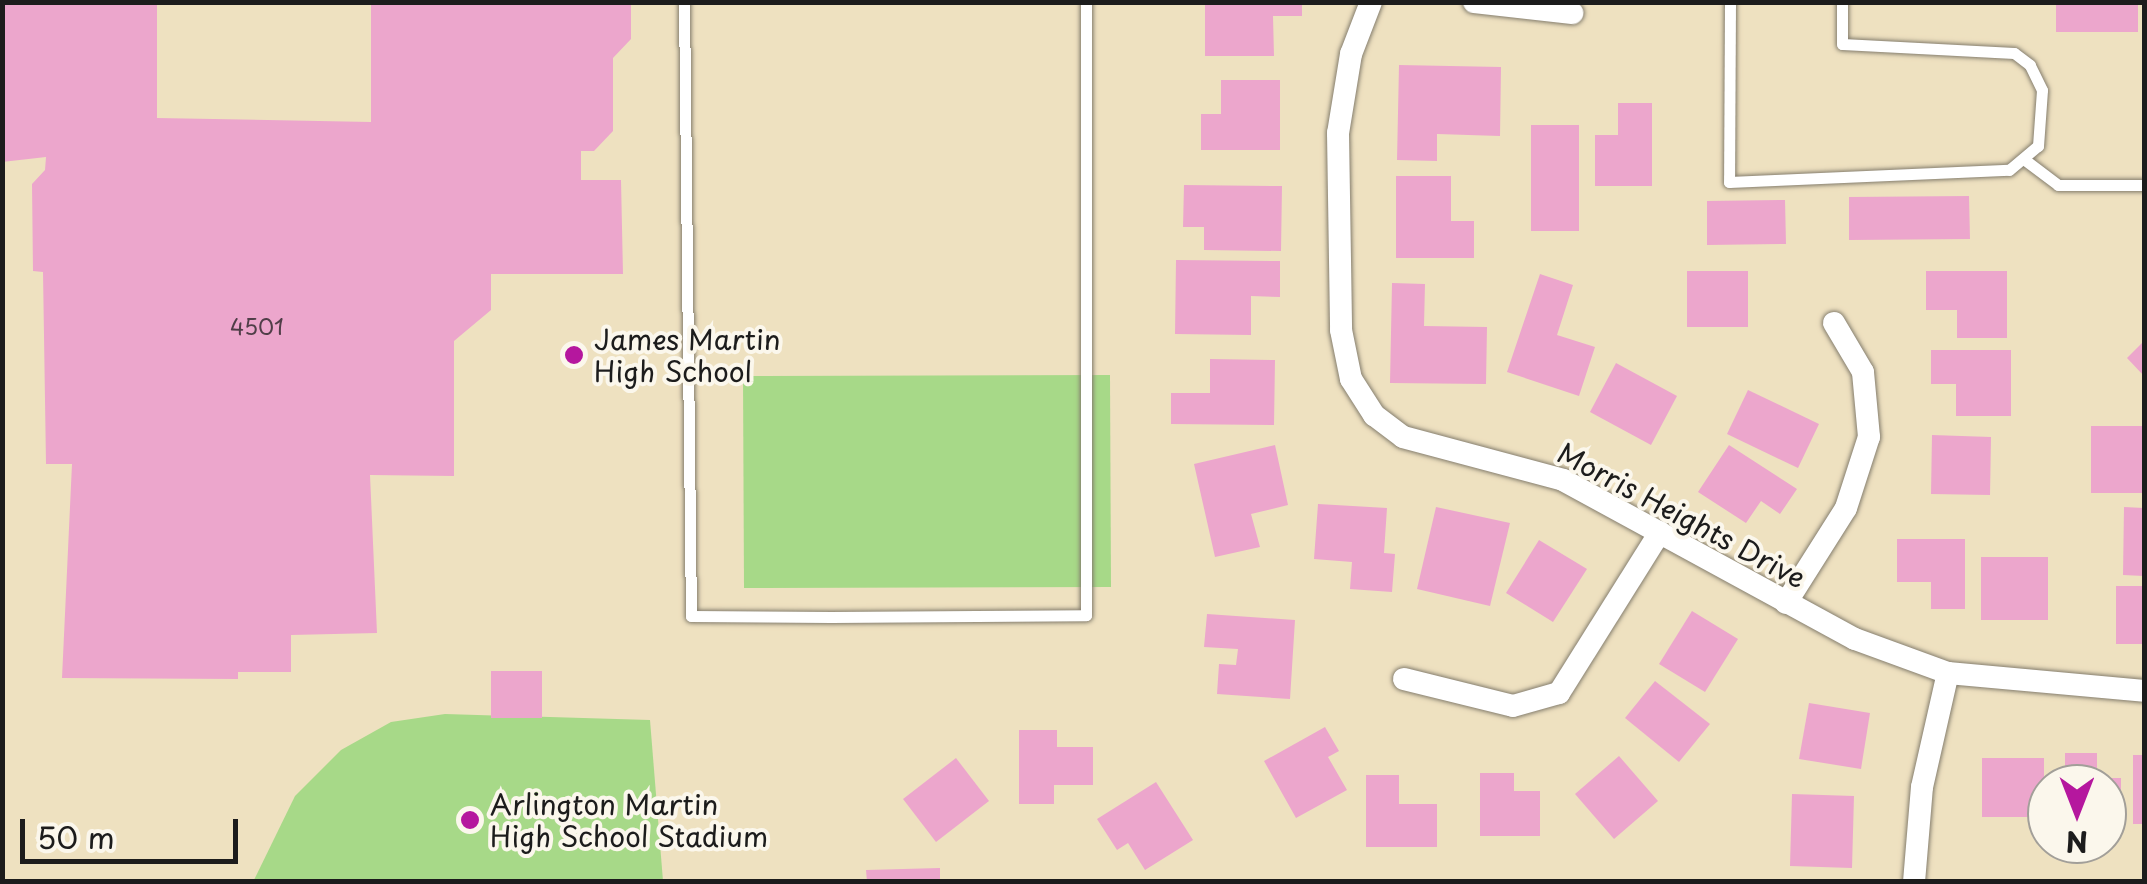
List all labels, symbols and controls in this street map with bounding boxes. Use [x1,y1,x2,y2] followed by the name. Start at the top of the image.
[230,313,284,339] house number: 4501
[594,322,783,388] place label: James Martin High School
[563,344,585,366] marker: James Martin High School
[1552,435,1812,595] street label: Morris Heights Drive
[2027,764,2127,864] north arrow
[490,787,770,853] place label: Arlington Martin High School Stadium
[25,799,242,861] scale bar
[459,809,481,831] marker: Arlington Martin High School Stadium
[37,814,115,859] text: 50 m
[2066,821,2088,864] text: N

